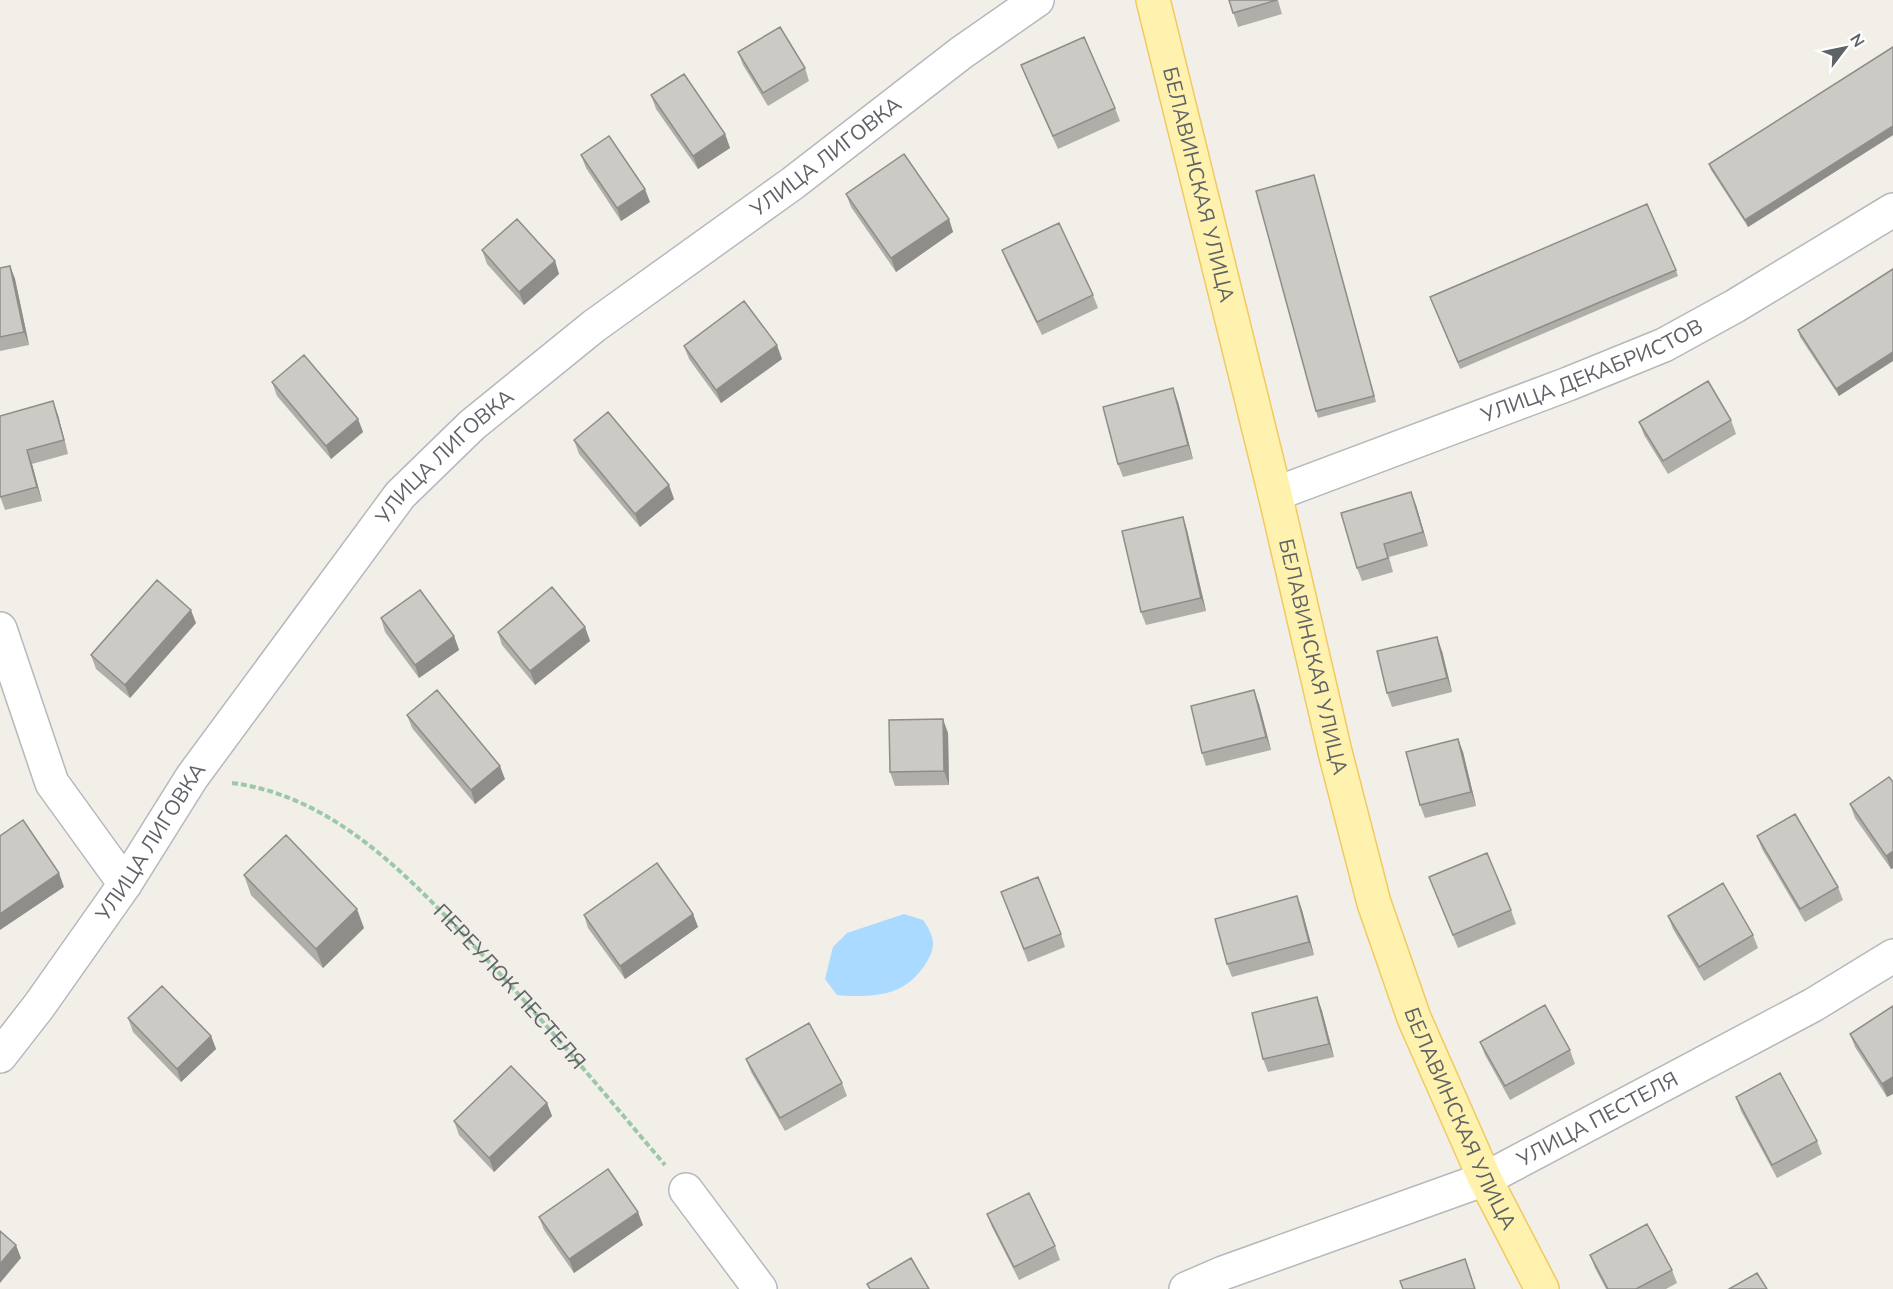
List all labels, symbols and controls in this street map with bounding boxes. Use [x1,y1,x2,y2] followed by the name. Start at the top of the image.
[1815,18,1875,78] north arrow
[1844,30,1869,51] text: N
[1156,64,1241,305] street label: БЕЛАВИНСКАЯ УЛИЦА
[744,90,907,224] street label: УЛИЦА ЛИГОВКА
[1476,312,1708,430] street label: УЛИЦА ДЕКАБРИСТОВ
[369,383,519,531] street label: УЛИЦА ЛИГОВКА
[1272,536,1354,778] street label: БЕЛАВИНСКАЯ УЛИЦА
[89,757,212,927] street label: УЛИЦА ЛИГОВКА
[427,898,592,1075] street label: ПЕРЕУЛОК ПЕСТЕЛЯ
[1397,1004,1523,1235] street label: БЕЛАВИНСКАЯ УЛИЦА
[1511,1065,1683,1174] street label: УЛИЦА ПЕСТЕЛЯ

